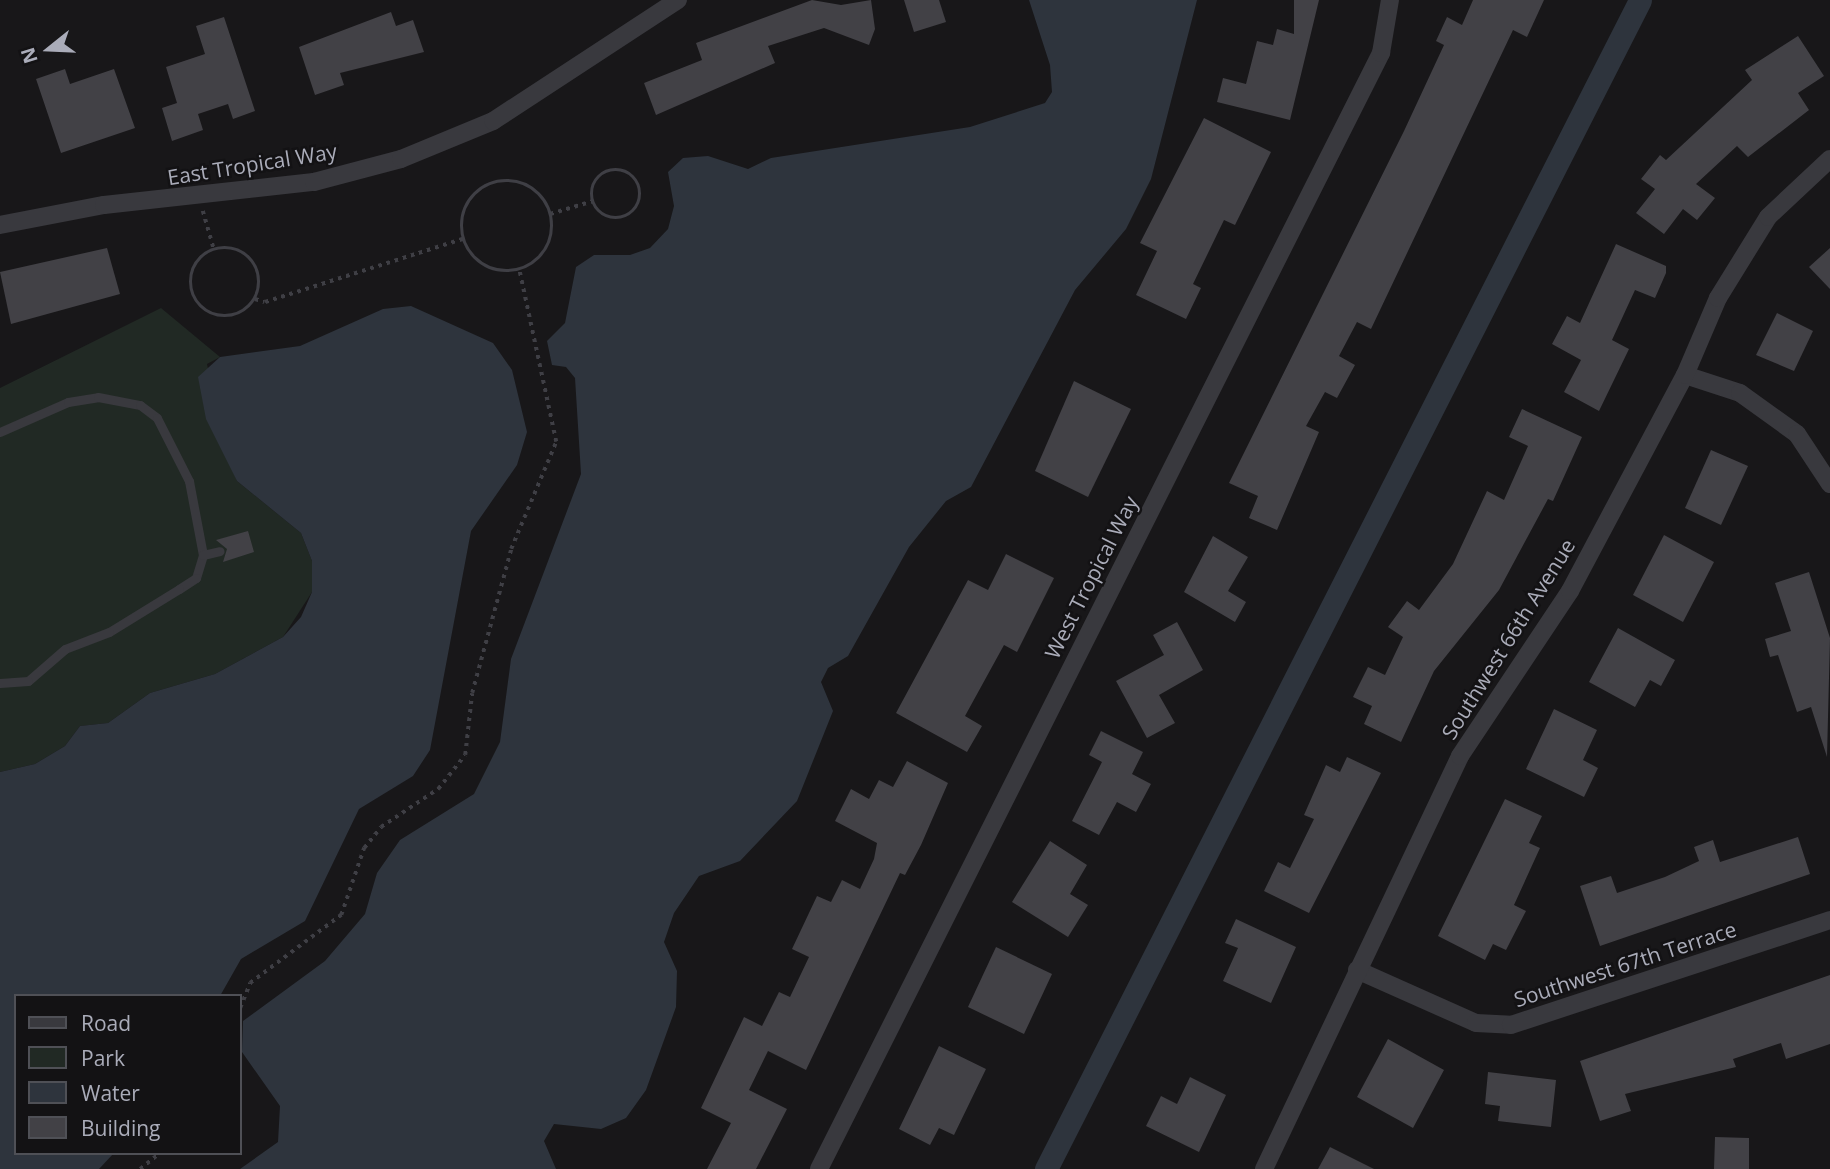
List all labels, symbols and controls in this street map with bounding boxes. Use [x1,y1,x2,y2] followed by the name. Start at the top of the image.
[14,14,84,84] north arrow
[14,44,44,67] text: N
[165,138,339,190] street label: East Tropical Way
[1039,491,1143,663] street label: West Tropical Way
[1436,534,1580,744] street label: Southwest 66th Avenue
[1511,916,1739,1012] street label: Southwest 67th Terrace
[14,994,242,1155] legend
[81,1009,131,1037] text: Road
[81,1044,125,1072] text: Park
[81,1079,140,1107] text: Water
[81,1114,160,1142] text: Building

